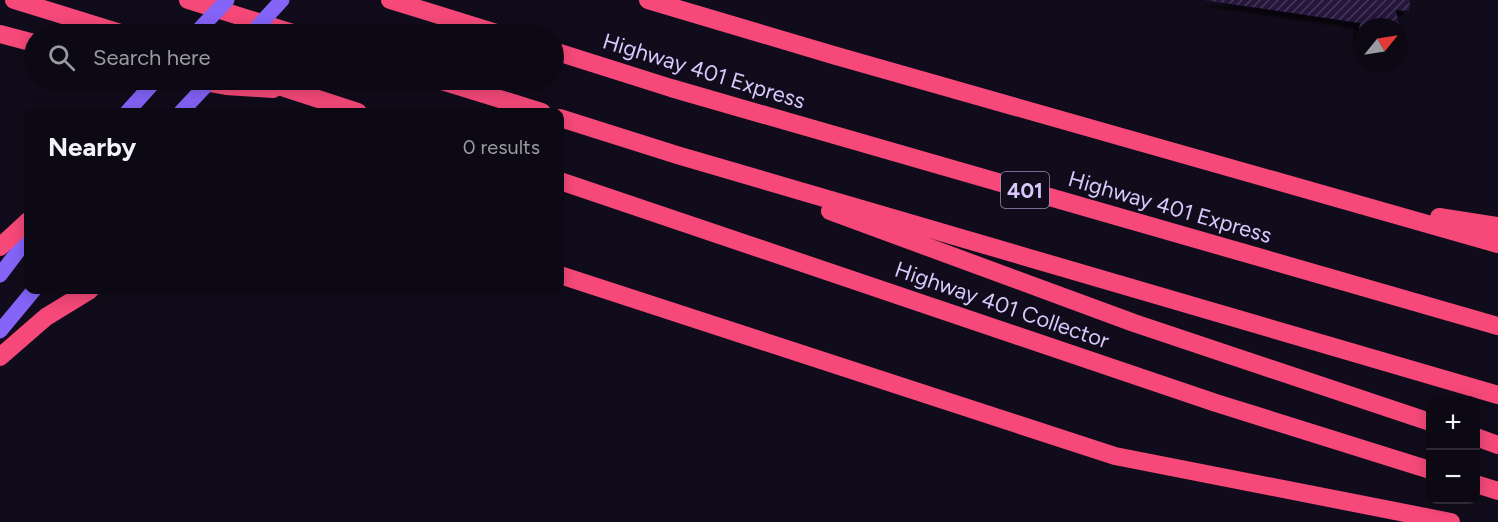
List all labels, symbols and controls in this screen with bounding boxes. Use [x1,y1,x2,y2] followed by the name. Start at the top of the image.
[1354,18,1408,72] north arrow
[24,24,564,90] search box
[599,27,809,115] street label: Highway 401 Express
[45,41,78,74] icon: search
[93,44,211,71] text: Search here
[48,131,136,163] text: Nearby
[463,135,540,159] text: 0 results
[1065,165,1275,249] street label: Highway 401 Express
[1001,172,1049,208] road number: 401
[891,256,1113,355] street label: Highway 401 Collector
[1426,396,1480,504] map controls
[1426,396,1480,450] button: +
[1426,450,1480,504] button: −

